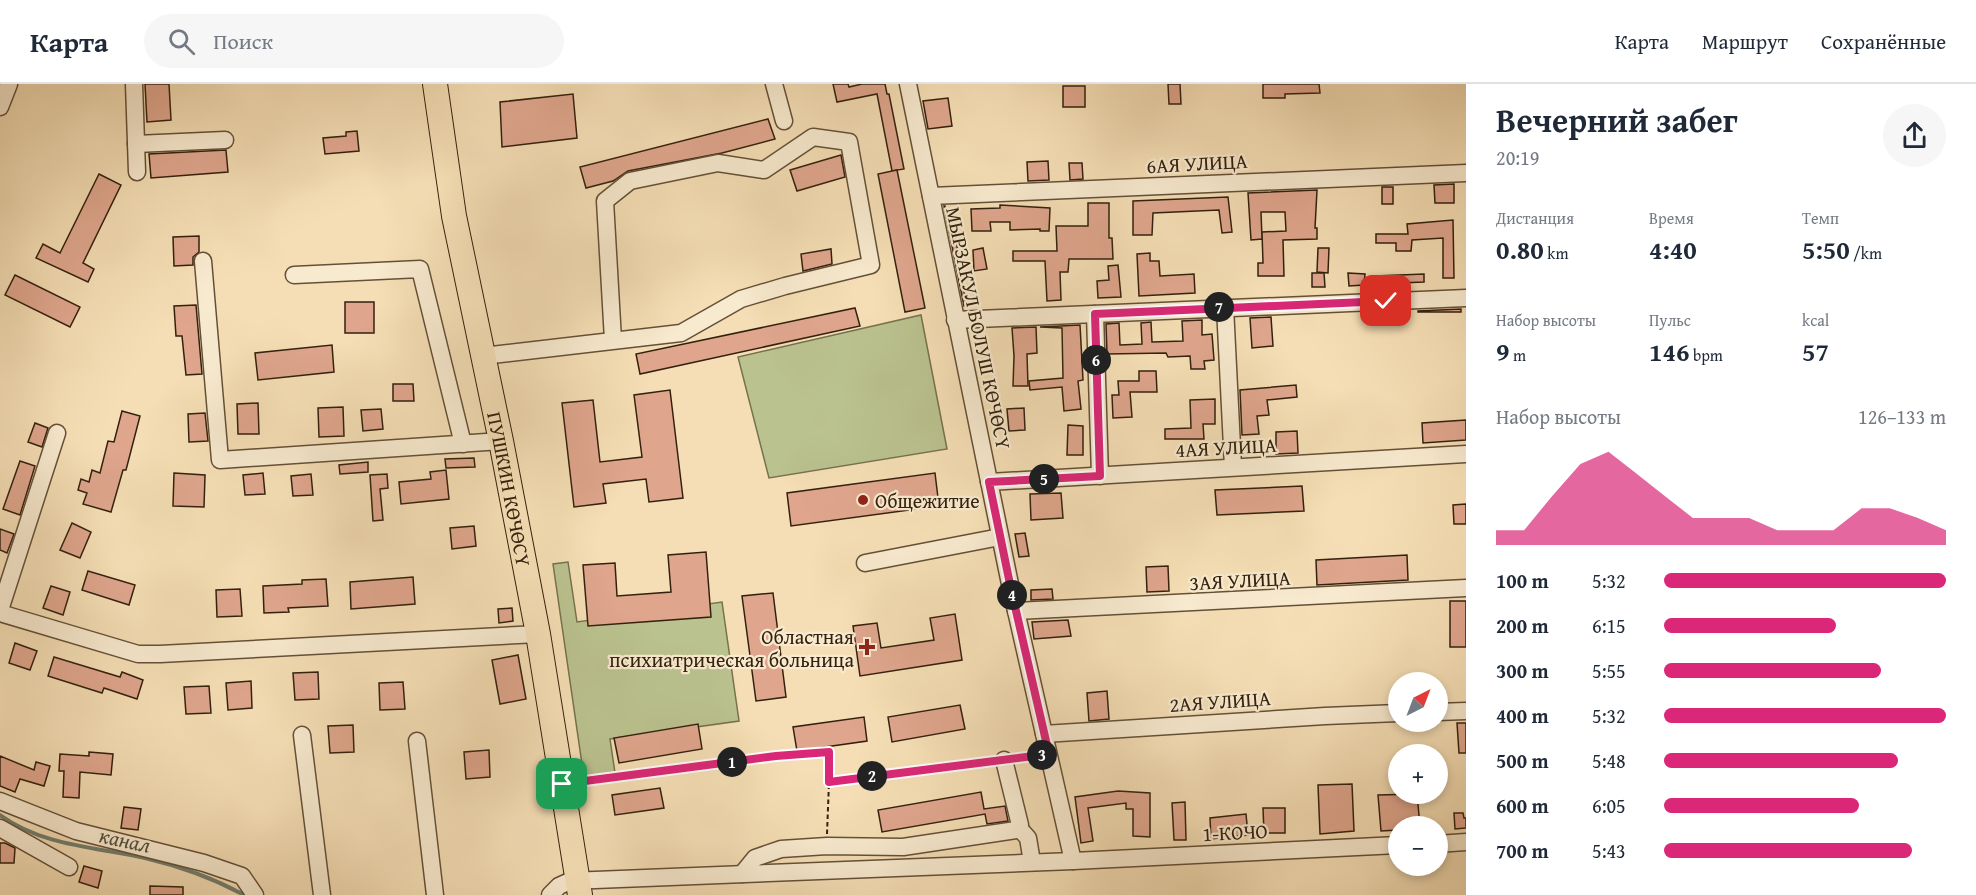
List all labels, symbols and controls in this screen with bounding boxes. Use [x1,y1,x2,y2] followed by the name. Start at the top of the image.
[144,14,564,68] search box
[30,21,108,62] text: Карта
[165,25,198,58] icon: search
[213,25,273,57] text: Поиск
[1615,26,1669,57] text: Карта
[1702,26,1788,57] text: Маршрут
[1821,26,1946,57] text: Сохранённые
[1496,96,1738,144] text: Вечерний забег
[1883,104,1946,167] button: share
[1496,143,1539,172] text: 20:19
[1146,146,1248,180] street label: 6АЯ УЛИЦА
[939,204,1019,452] street label: МЫРЗАКУЛ БОЛУШ КӨЧӨСҮ
[1496,206,1574,230] text: Дистанция
[1649,206,1694,230] text: Время
[1802,206,1839,230] text: Темп
[1496,230,1544,269] text: 0.80
[1649,230,1697,269] text: 4:40
[1802,230,1850,269] text: 5:50
[1544,241,1568,265] text: km
[1850,241,1882,265] text: /km
[1360,275,1411,326] pin
[1369,284,1402,317] icon: check
[1204,292,1234,322] pin: 7
[1215,295,1223,319] text: 7
[1496,308,1596,332] text: Набор высоты
[1649,308,1691,332] text: Пульс
[1802,308,1829,332] text: kcal
[1496,332,1509,371] text: 9
[1649,332,1689,371] text: 146
[1802,332,1829,371] text: 57
[1509,343,1526,367] text: m
[1689,343,1723,367] text: bpm
[1081,345,1111,375] pin: 6
[1092,348,1100,372] text: 6
[1496,402,1621,431] text: Набор высоты
[1858,402,1946,431] text: 126–133 m
[481,409,539,569] street label: ПУШКИН КӨЧӨСҮ
[1175,430,1277,464] street label: 4АЯ УЛИЦА
[1029,464,1059,494] pin: 5
[1040,467,1048,491] text: 5
[875,486,980,515] place label: Общежитие
[856,493,870,507] marker: Общежитие
[1189,563,1291,597] street label: 3АЯ УЛИЦА
[1496,566,1549,595] text: 100 m
[1592,566,1626,595] text: 5:32
[997,580,1027,610] pin: 4
[1008,583,1016,607] text: 4
[1496,611,1549,640] text: 200 m
[1592,611,1626,640] text: 6:15
[609,622,854,674] place label: Областная психиатрическая больница
[858,638,876,656] marker: Областная психиатрическая больница
[1496,656,1549,685] text: 300 m
[1592,656,1626,685] text: 5:55
[1388,672,1448,732] north arrow
[1388,672,1448,876] map controls
[1168,683,1272,719] street label: 2АЯ УЛИЦА
[1496,701,1549,730] text: 400 m
[1592,701,1626,730] text: 5:32
[1027,740,1057,770] pin: 3
[1038,743,1046,767] text: 3
[1388,744,1448,804] button: +
[1496,746,1549,775] text: 500 m
[1592,746,1626,775] text: 5:48
[717,747,747,777] pin: 1
[728,750,736,774] text: 1
[536,758,587,809] pin
[857,761,887,791] pin: 2
[868,764,876,788] text: 2
[545,767,578,800] icon: arrive
[1496,791,1549,820] text: 600 m
[1592,791,1626,820] text: 6:05
[1202,816,1268,848] street label: 1-КОЧО
[1388,816,1448,876] button: −
[97,820,153,861] water label: канал
[1496,836,1549,865] text: 700 m
[1592,836,1626,865] text: 5:43

